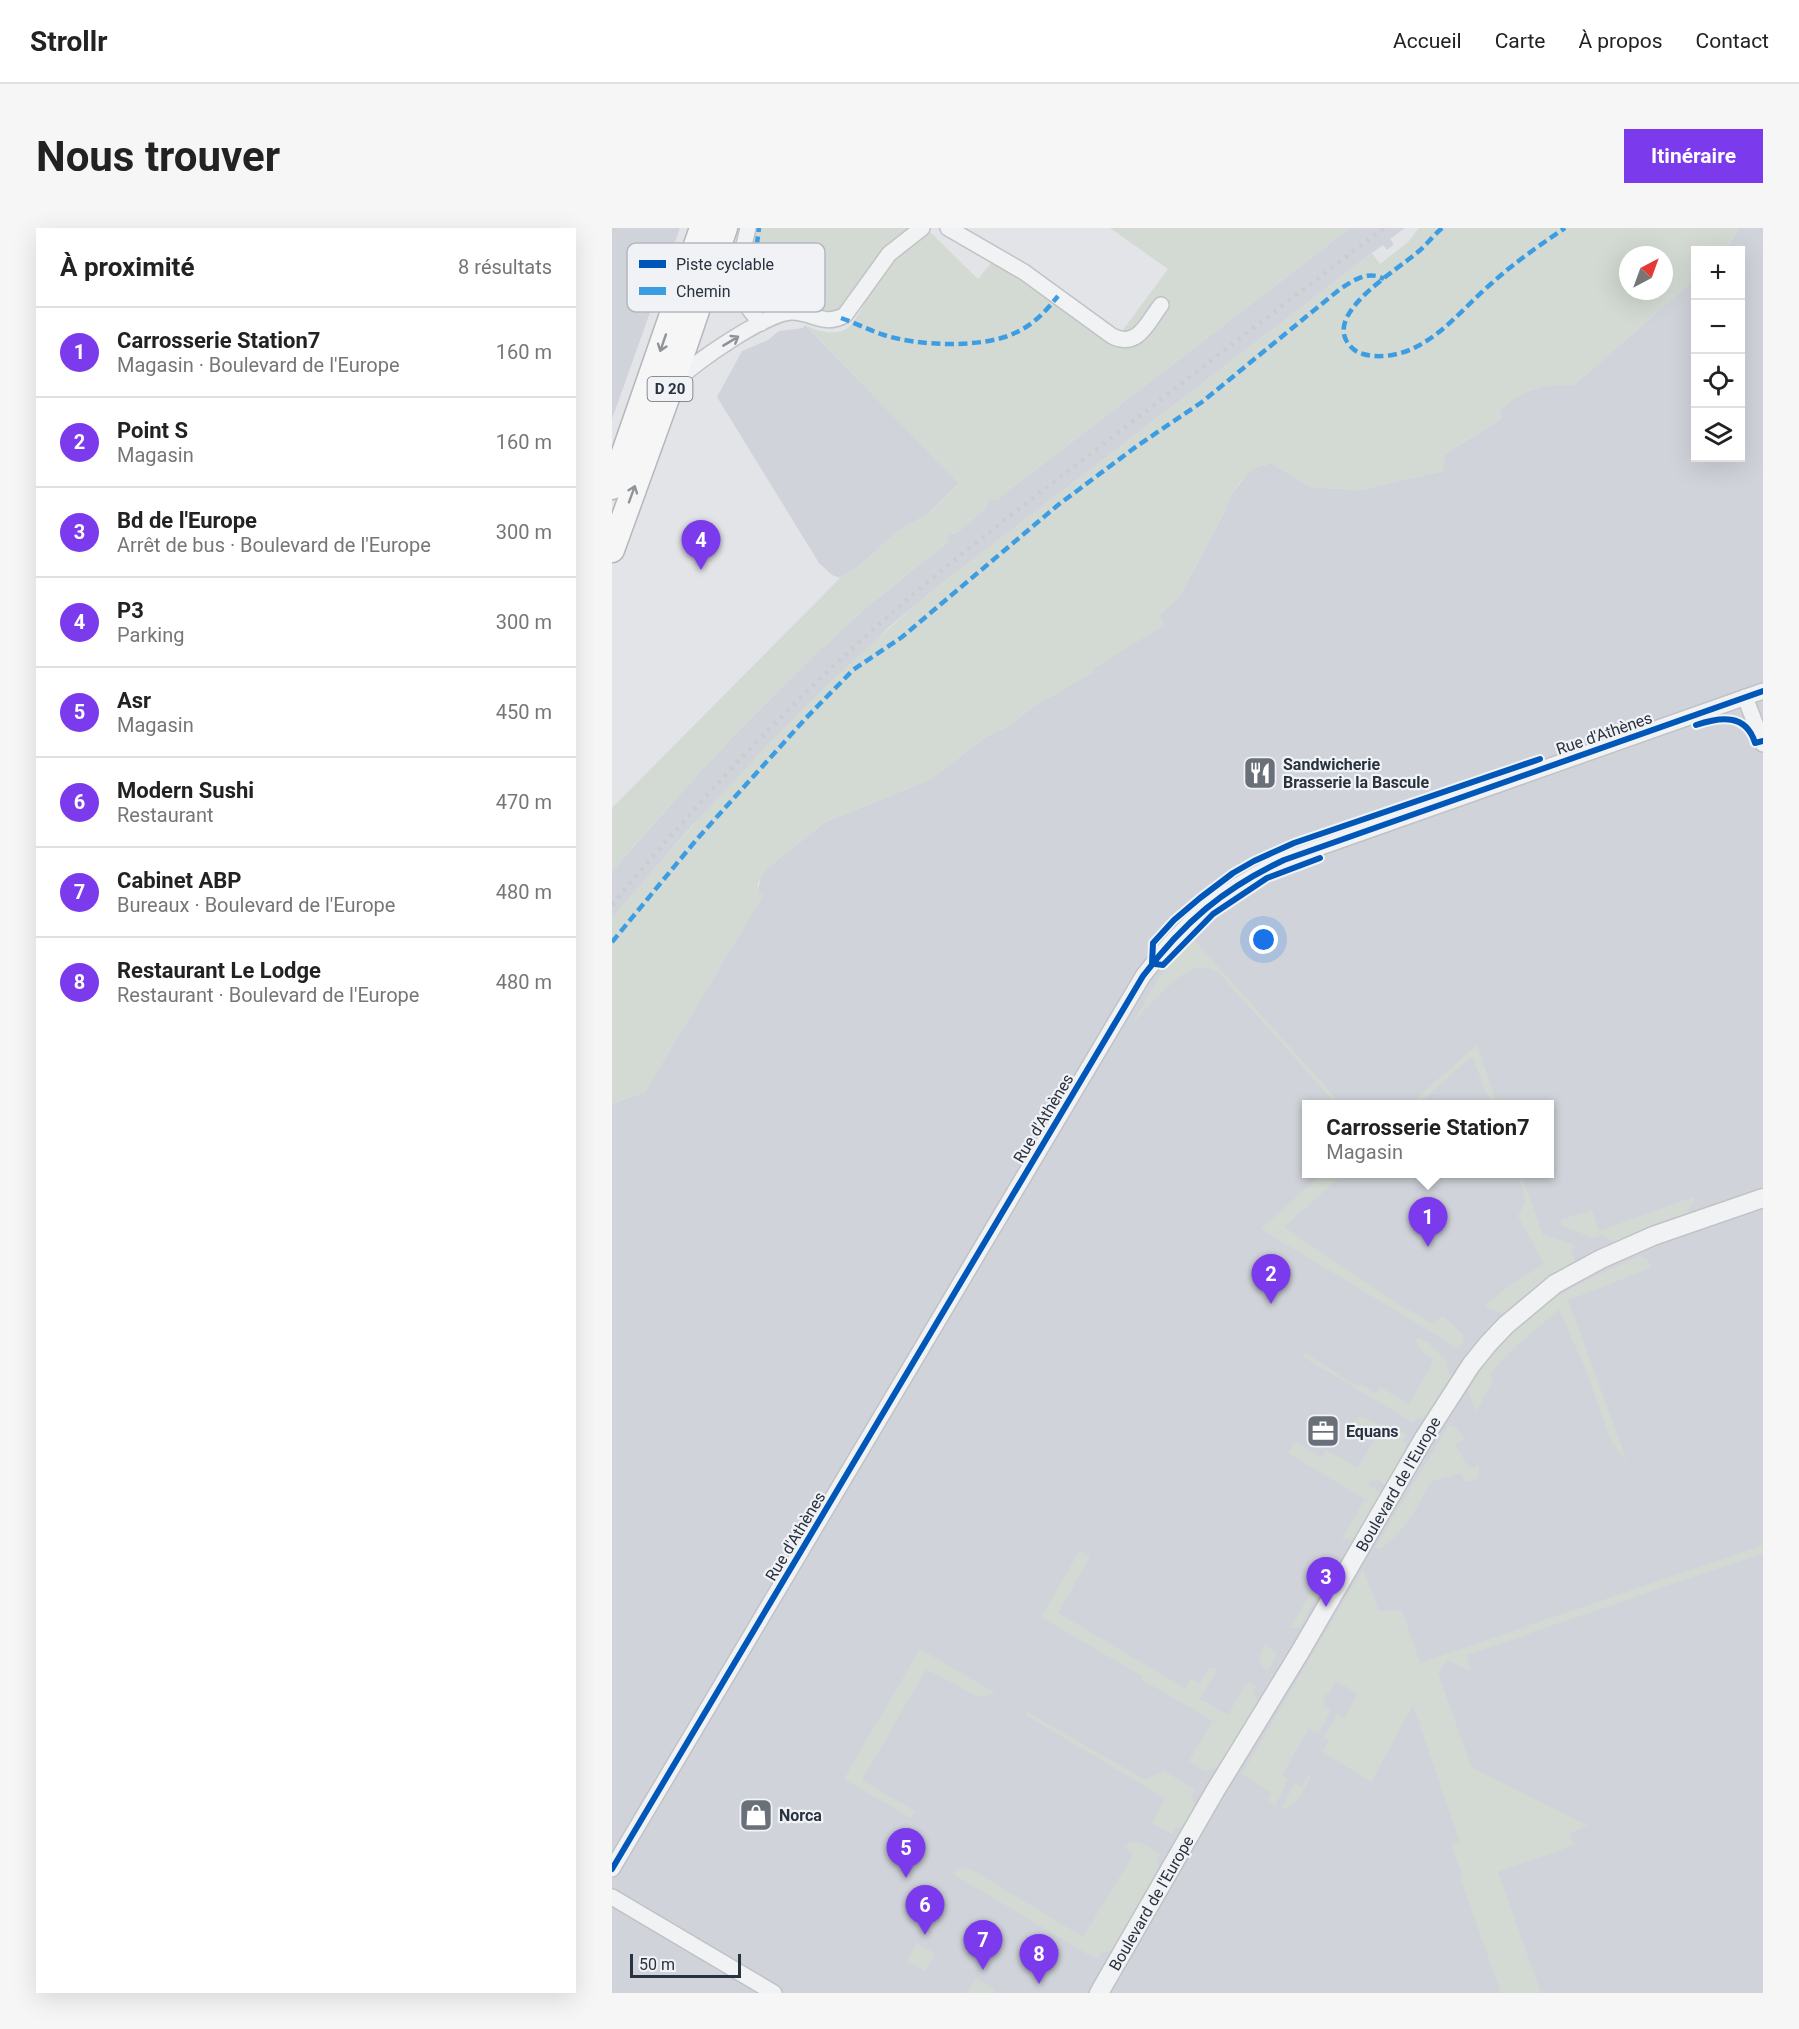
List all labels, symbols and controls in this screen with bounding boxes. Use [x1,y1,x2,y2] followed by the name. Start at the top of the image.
[30,25,107,58] text: Strollr
[1393,29,1462,53] text: Accueil
[1495,29,1545,53] text: Carte
[1578,29,1663,53] text: À propos
[1696,29,1769,53] text: Contact
[1624,129,1763,183] button: Itinéraire
[36,132,280,181] text: Nous trouver
[627,243,825,312] legend
[1619,246,1673,300] north arrow
[1691,246,1745,462] map controls
[1691,246,1745,300] button: +
[60,252,194,282] text: À proximité
[458,255,552,279] text: 8 résultats
[676,255,774,274] text: Piste cyclable
[676,282,730,301] text: Chemin
[1691,300,1745,354] button: −
[117,328,320,353] text: Carrosserie Station7
[656,333,667,352] one-way arrow
[722,335,739,347] one-way arrow
[74,340,85,364] text: 1
[496,340,552,364] text: 160 m
[117,353,400,377] text: Magasin · Boulevard de l'Europe
[1691,354,1745,408] button: locate
[648,377,692,401] road number: D 20
[1691,408,1745,462] button: layers
[117,418,188,443] text: Point S
[74,430,85,454] text: 2
[496,430,552,454] text: 160 m
[117,443,194,467] text: Magasin
[627,486,638,504] one-way arrow
[117,508,257,533] text: Bd de l'Europe
[74,520,85,544] text: 3
[496,520,552,544] text: 300 m
[682,520,721,570] pin: 4
[117,533,431,557] text: Arrêt de bus · Boulevard de l'Europe
[117,598,144,623] text: P3
[74,610,85,634] text: 4
[496,610,552,634] text: 300 m
[117,623,184,647] text: Parking
[117,688,151,713] text: Asr
[74,700,85,724] text: 5
[496,700,552,724] text: 450 m
[1554,708,1655,759] street label: Rue d'Athènes
[117,713,194,737] text: Magasin
[1242,755,1278,791] restaurant icon: Sandwicherie Brasserie la Bascule
[1283,755,1429,792] place label: Sandwicherie Brasserie la Bascule
[117,778,254,803] text: Modern Sushi
[74,790,85,814] text: 6
[496,790,552,814] text: 470 m
[117,803,214,827] text: Restaurant
[117,868,242,893] text: Cabinet ABP
[74,880,85,904] text: 7
[496,880,552,904] text: 480 m
[117,893,395,917] text: Bureaux · Boulevard de l'Europe
[1249,925,1278,954] your location
[117,958,321,983] text: Restaurant Le Lodge
[74,970,85,994] text: 8
[496,970,552,994] text: 480 m
[117,983,419,1007] text: Restaurant · Boulevard de l'Europe
[1009,1070,1077,1166] street label: Rue d'Athènes
[1302,1100,1554,1178] popup
[1326,1115,1530,1140] text: Carrosserie Station7
[1326,1140,1403,1164] text: Magasin
[1408,1198,1448,1247] pin: 1
[1252,1254,1290,1304] pin: 2
[1305,1413,1341,1449] office icon: Equans
[1352,1413,1445,1555] street label: Boulevard de l'Europe
[1346,1422,1399,1441] place label: Equans
[761,1488,829,1584] street label: Rue d'Athènes
[1306,1558,1346,1607] pin: 3
[738,1797,774,1833] shop icon: Norca
[779,1806,822,1825] place label: Norca
[886,1828,926,1878] pin: 5
[1105,1832,1198,1974] street label: Boulevard de l'Europe
[906,1886,944,1935] pin: 6
[964,1920,1003,1970] pin: 7
[1020,1934,1058,1984] pin: 8
[630,1951,741,1978] scale bar
[639,1955,675,1974] text: 50 m

